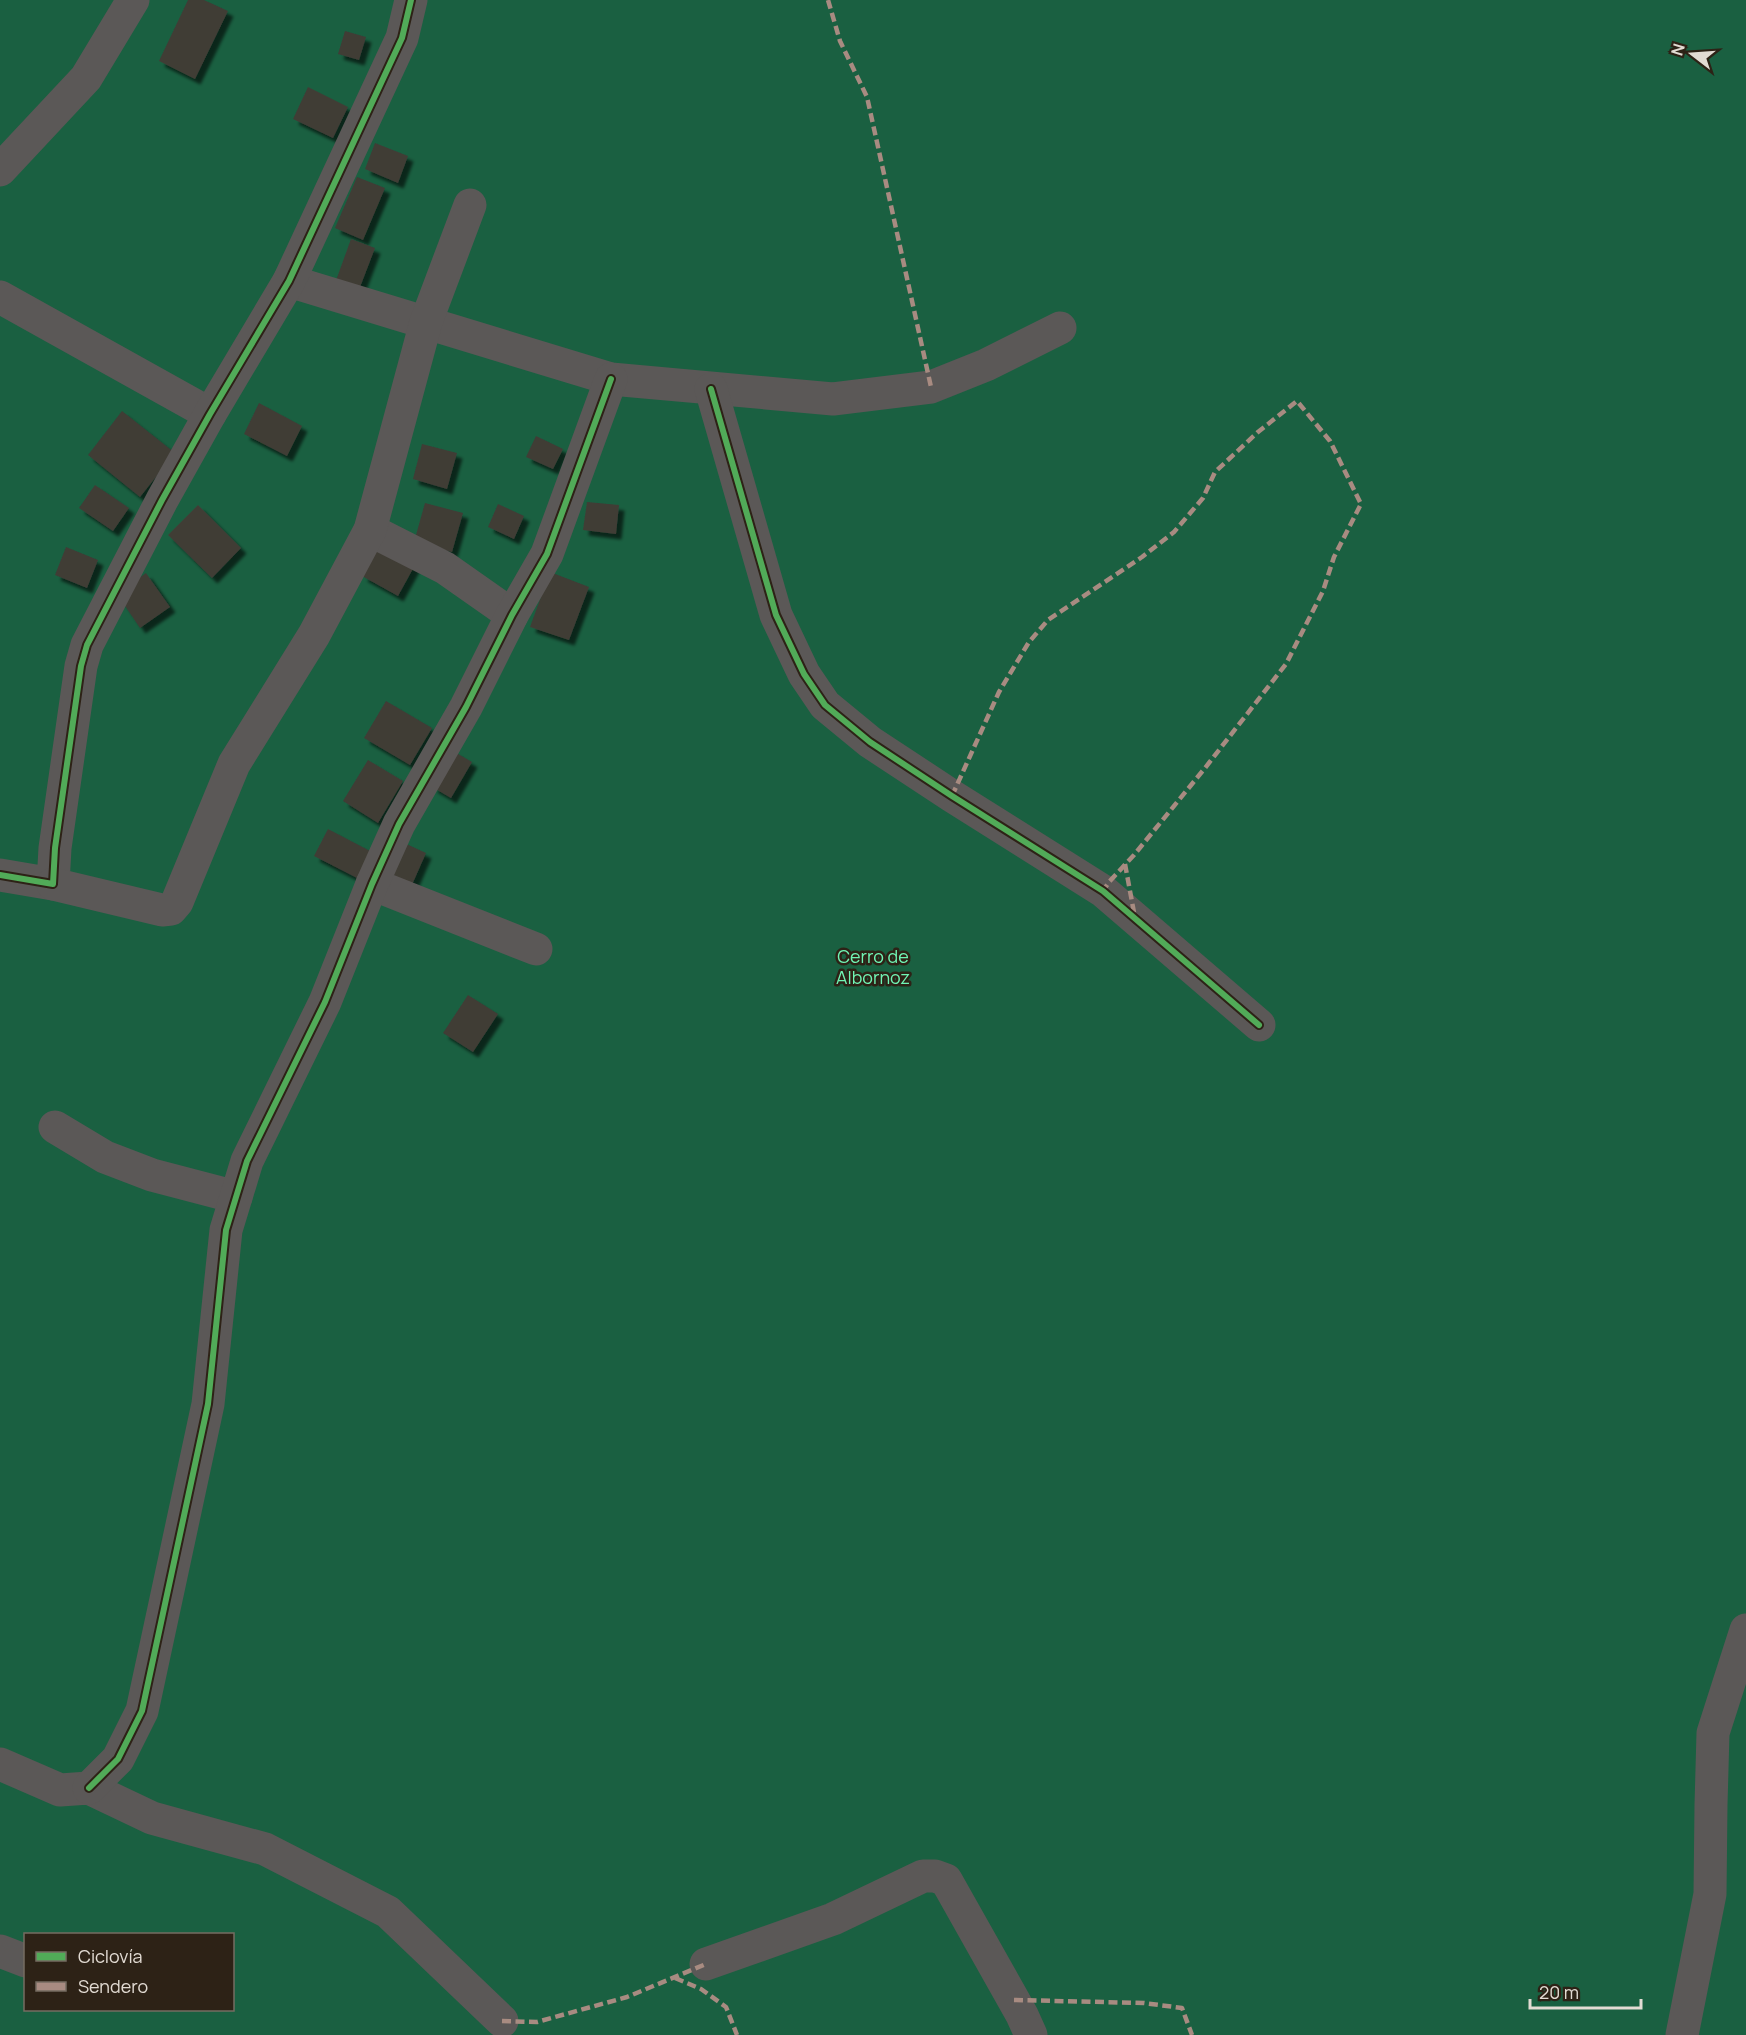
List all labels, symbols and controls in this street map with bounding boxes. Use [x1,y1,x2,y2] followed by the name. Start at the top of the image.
[1662,24,1722,84] north arrow
[1665,41,1690,58] text: N
[836,944,910,989] park label: Cerro de Albornoz
[24,1933,234,2011] legend
[78,1944,143,1968] text: Ciclovía
[1530,1972,1641,2010] scale bar
[78,1974,148,1998] text: Sendero
[1539,1980,1579,2004] text: 20 m

